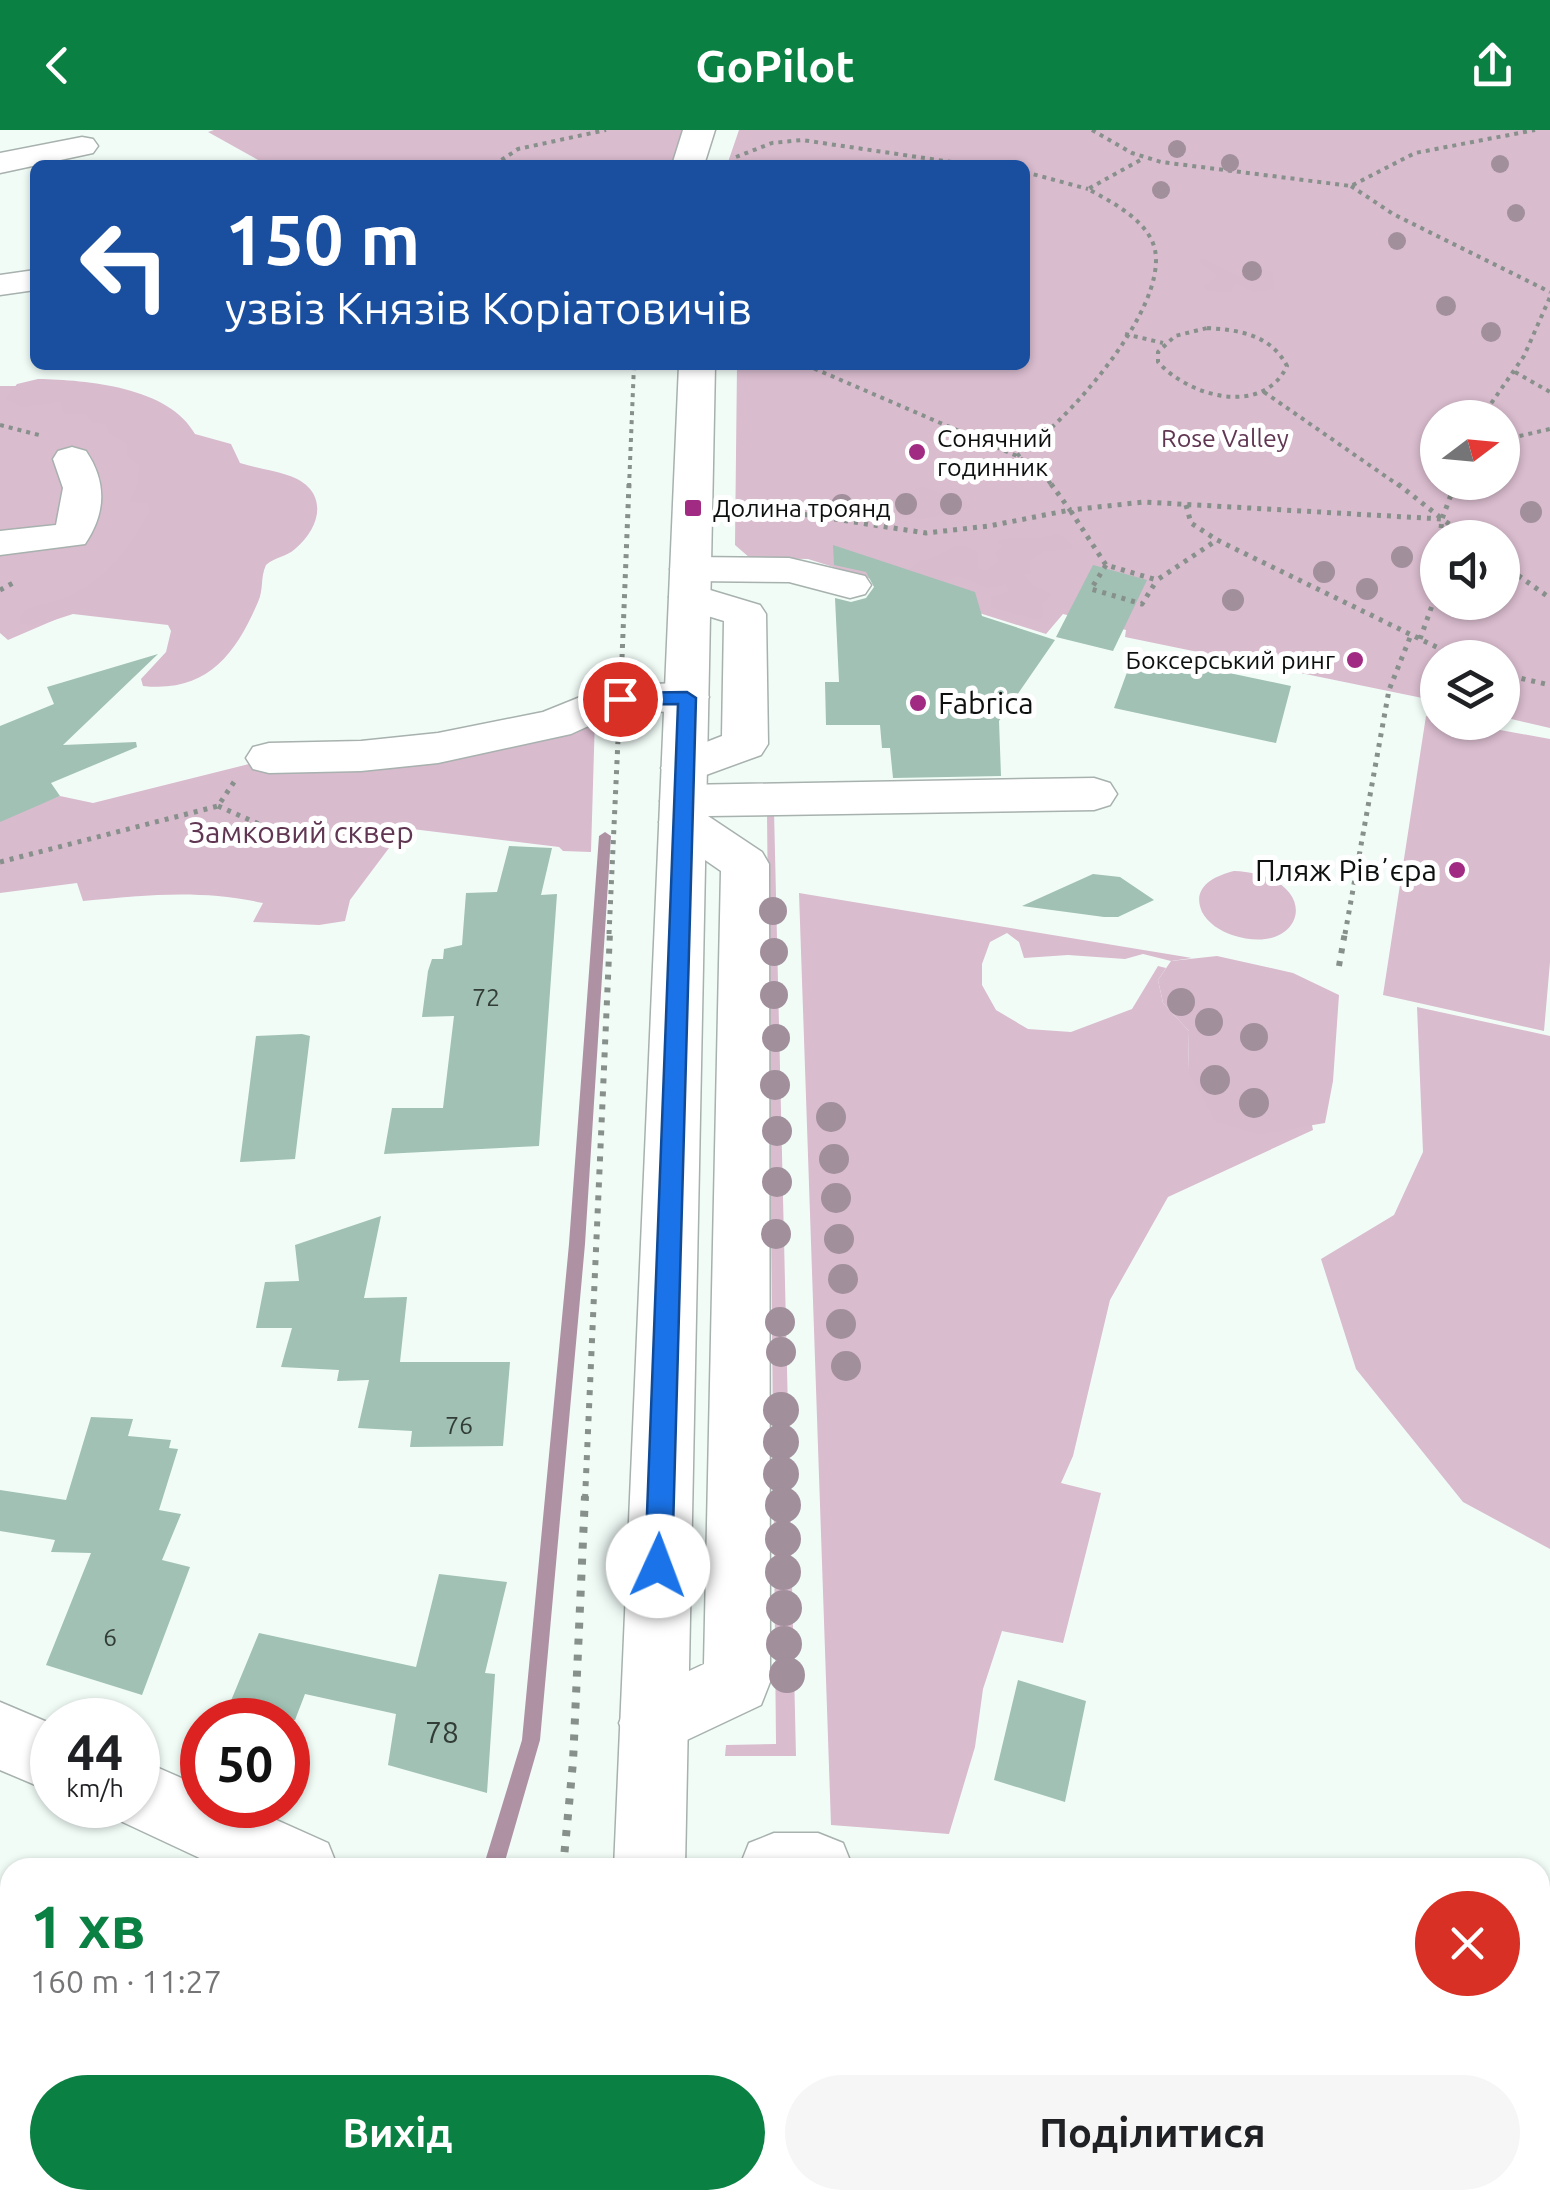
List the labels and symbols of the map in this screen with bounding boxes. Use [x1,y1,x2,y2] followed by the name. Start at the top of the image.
[1420,400,1520,500] north arrow
[937,424,1052,481] place label: Сонячний годинник
[1161,424,1289,452] park label: Rose Valley
[906,441,928,463] marker: Сонячний годинник
[713,494,891,522] place label: Долина троянд
[682,497,704,519] marker: Долина троянд
[1126,646,1335,674] place label: Боксерський ринг
[1344,649,1366,671] marker: Боксерський ринг
[578,657,663,742] pin
[938,686,1034,720] place label: Fabrica
[907,692,929,714] marker: Fabrica
[188,815,414,849] park label: Замковий сквер
[1255,853,1437,887] place label: Пляж Рівʼєра
[1446,859,1468,881] marker: Пляж Рівʼєра
[472,983,500,1011] house number: 72
[445,1411,473,1439] house number: 76
[606,1514,710,1618] position arrow
[103,1623,117,1651] house number: 6
[180,1698,310,1828] speed limit sign: 50
[425,1715,459,1749] house number: 78

